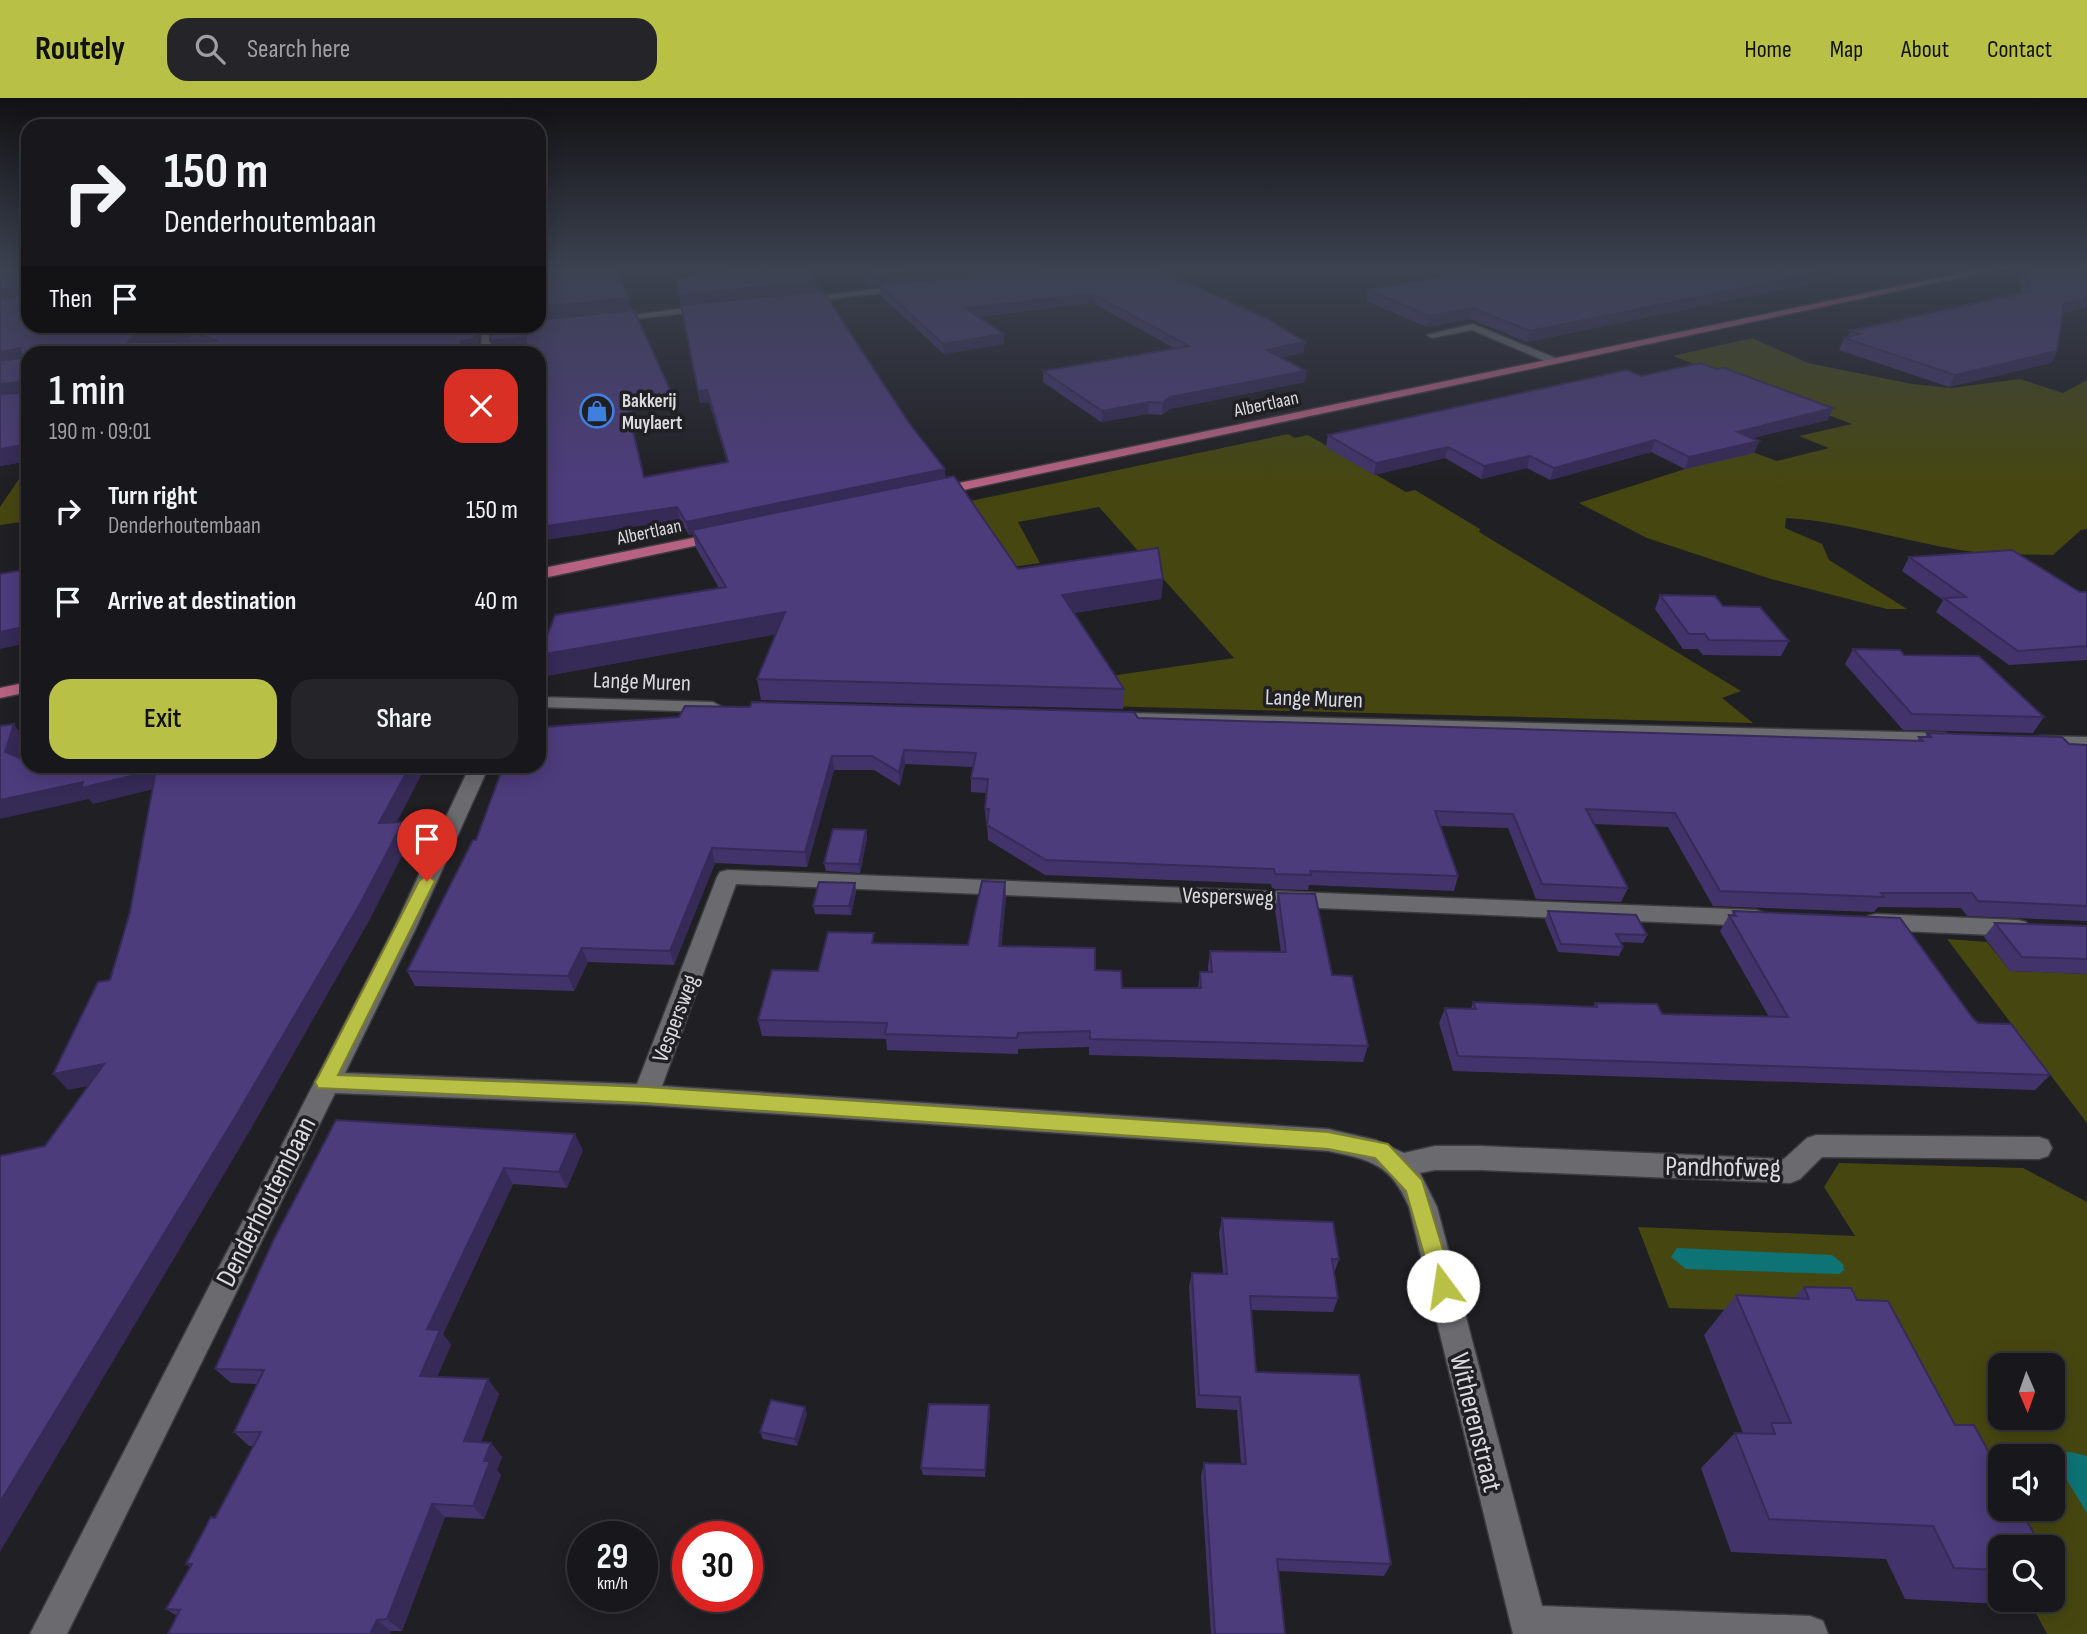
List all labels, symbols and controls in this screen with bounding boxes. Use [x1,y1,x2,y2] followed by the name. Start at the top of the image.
[167,18,657,81] search box
[35,29,125,69] text: Routely
[191,30,229,68] icon: search
[247,34,350,65] text: Search here
[1744,35,1792,64] text: Home
[1830,35,1863,64] text: Map
[1901,35,1949,64] text: About
[1987,35,2052,64] text: Contact
[164,143,268,202] text: 150 m
[49,147,140,238] icon: right
[164,203,377,242] text: Denderhoutembaan
[106,280,144,318] icon: arrive
[49,284,92,315] text: Then
[49,366,125,417] text: 1 min
[444,369,518,443] button: close
[1231,386,1301,423] street label: Albertlaan
[622,390,682,435] place label: Bakkerij Muylaert
[578,392,616,430] shop icon: Bakkerij Muylaert
[49,418,151,446] text: 190 m · 09:01
[108,481,197,512] text: Turn right
[49,492,87,530] icon: right
[466,495,518,526] text: 150 m
[108,512,261,540] text: Denderhoutembaan
[614,514,684,551] street label: Albertlaan
[49,583,87,621] icon: arrive
[108,586,296,617] text: Arrive at destination
[475,586,518,617] text: 40 m
[593,666,691,698] street label: Lange Muren
[49,679,277,759] button: Exit
[291,679,518,759] button: Share
[1265,683,1363,715] street label: Lange Muren
[397,809,457,881] pin
[408,820,446,858] icon: arrive
[1182,881,1274,913] street label: Vespersweg
[646,971,705,1066] street label: Vespersweg
[209,1111,323,1292] street label: Denderhoutembaan
[1665,1150,1781,1185] street label: Pandhofweg
[1406,1249,1480,1323] position arrow
[1442,1349,1509,1495] street label: Witherenstraat
[1988,1353,2065,1430] north arrow
[1988,1353,2065,1612] map controls
[1988,1444,2065,1521] button: sound
[672,1521,763,1612] speed limit sign: 30
[1988,1535,2065,1612] button: search
[597,1536,628,1579] text: 29
[597,1573,628,1594] text: km/h

